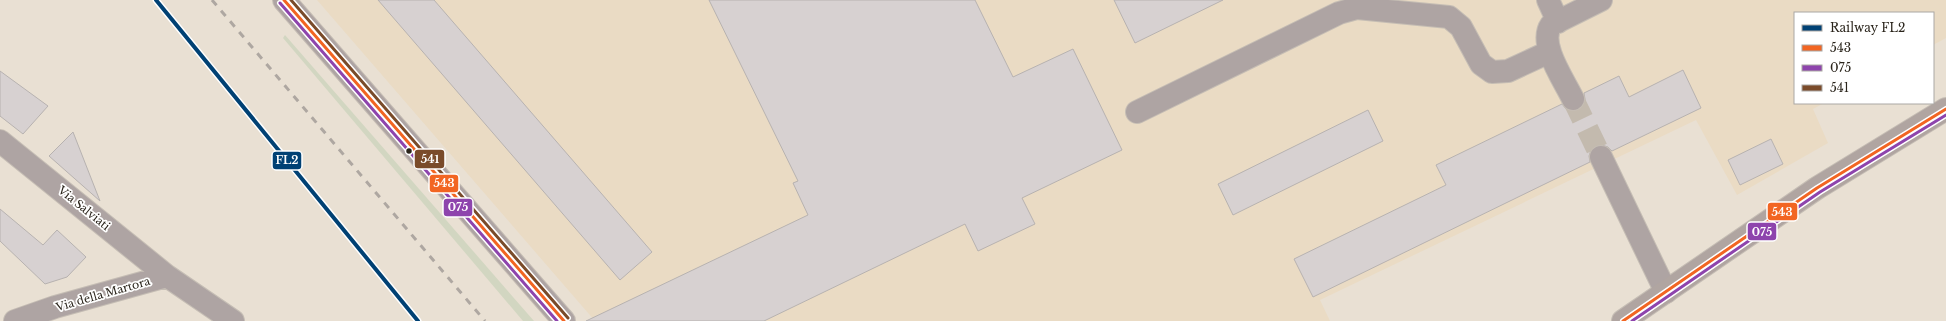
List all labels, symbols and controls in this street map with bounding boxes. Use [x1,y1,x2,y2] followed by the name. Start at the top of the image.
[1794,12,1934,104] legend
[1830,20,1905,35] text: Railway FL2
[1830,40,1851,55] text: 543
[1830,60,1851,75] text: 075
[1830,80,1849,95] text: 541
[404,146,414,156] unlabelled marker
[414,149,445,169] line badge: 541
[272,151,302,170] line badge: FL2
[421,152,440,166] text: 541
[275,153,299,167] text: FL2
[429,174,459,193] line badge: 543
[434,176,454,190] text: 543
[55,182,113,233] street label: Via Salviati
[443,198,473,217] line badge: 075
[448,200,469,214] text: 075
[1767,202,1798,221] line badge: 543
[1772,205,1792,219] text: 543
[1747,222,1777,241] line badge: 075
[1752,225,1773,239] text: 075
[53,274,153,314] street label: Via della Martora

